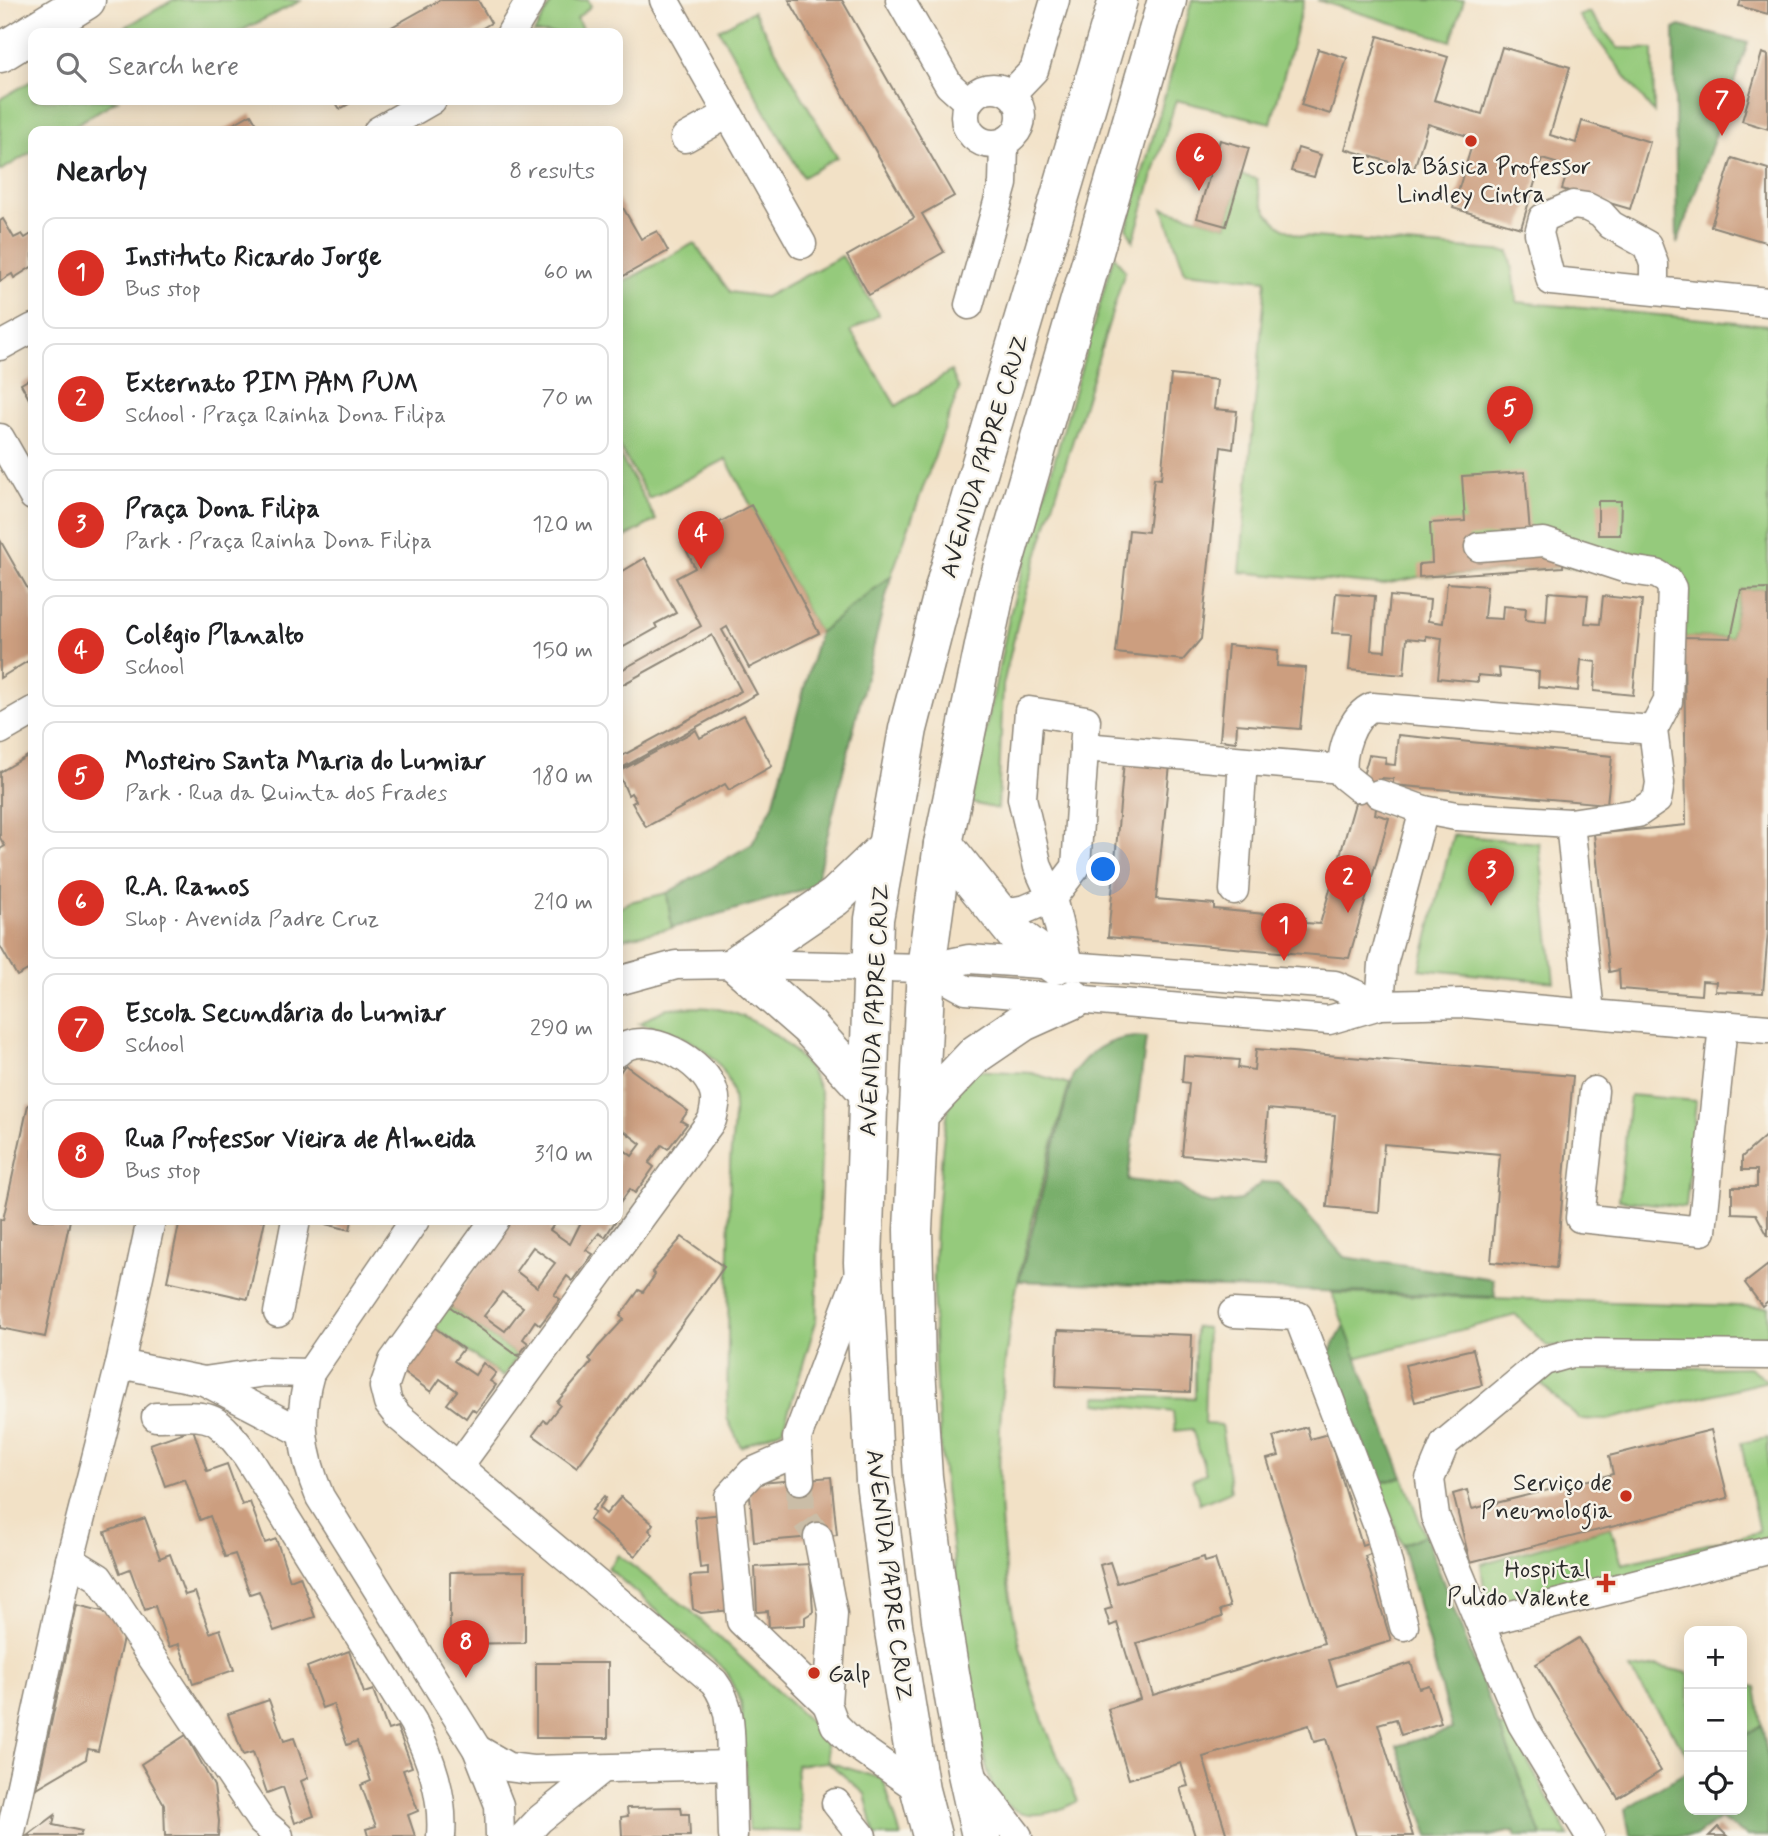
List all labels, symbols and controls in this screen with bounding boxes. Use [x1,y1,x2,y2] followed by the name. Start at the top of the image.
[28,28,623,105] search box
[52,48,90,86] icon: search
[108,50,239,84] text: Search here
[1699,78,1745,136] pin: 7
[1176,133,1222,191] pin: 6
[1463,133,1479,149] marker: Escola Básica Professor Lindley Cintra
[56,152,147,191] text: Nearby
[1351,152,1591,211] place label: Escola Básica Professor Lindley Cintra
[509,157,595,187] text: 8 results
[125,241,382,275] text: Instituto Ricardo Jorge
[76,258,86,288] text: 1
[544,258,593,288] text: 60 m
[125,275,201,305] text: Bus stop
[934,331,1037,582] street label: AVENIDA PADRE CRUZ
[125,367,418,401] text: Externato PIM PAM PUM
[75,384,87,414] text: 2
[541,384,593,414] text: 70 m
[1487,386,1533,444] pin: 5
[125,401,446,431] text: School · Praça Rainha Dona Filipa
[125,493,320,527] text: Praça Dona Filipa
[76,510,86,540] text: 3
[532,510,593,540] text: 120 m
[678,511,724,569] pin: 4
[125,527,432,557] text: Park · Praça Rainha Dona Filipa
[125,619,304,653] text: Colégio Planalto
[74,636,88,666] text: 4
[532,636,593,666] text: 150 m
[125,653,185,683] text: School
[125,745,486,779] text: Mosteiro Santa Maria do Lumiar
[74,762,88,792] text: 5
[532,762,593,792] text: 180 m
[125,779,447,809] text: Park · Rua da Quinta dos Frades
[1468,848,1514,906] pin: 3
[1086,852,1120,886] your location
[1325,855,1371,913] pin: 2
[125,871,249,905] text: R.A. Ramos
[853,883,898,1137] street label: AVENIDA PADRE CRUZ
[75,888,87,918] text: 6
[533,888,593,918] text: 210 m
[1261,903,1307,961] pin: 1
[125,905,379,935] text: Shop · Avenida Padre Cruz
[125,997,446,1031] text: Escola Secundária do Lumiar
[74,1014,88,1044] text: 7
[530,1014,593,1044] text: 290 m
[125,1031,185,1061] text: School
[125,1123,476,1157] text: Rua Professor Vieira de Almeida
[75,1140,87,1170] text: 8
[534,1140,593,1170] text: 310 m
[125,1157,201,1187] text: Bus stop
[858,1448,919,1703] street label: AVENIDA PADRE CRUZ
[1481,1468,1613,1530] place label: Serviço de Pneumologia
[1618,1488,1634,1504] marker: Serviço de Pneumologia
[1447,1555,1590,1614] place label: Hospital Pulido Valente
[1596,1573,1616,1593] marker: Hospital Pulido Valente
[443,1620,489,1678] pin: 8
[1684,1626,1747,1815] map controls
[1684,1626,1747,1689] button: +
[828,1659,871,1690] place label: Galp
[806,1665,822,1681] marker: Galp
[1684,1689,1747,1752] button: −
[1684,1752,1747,1815] button: locate

